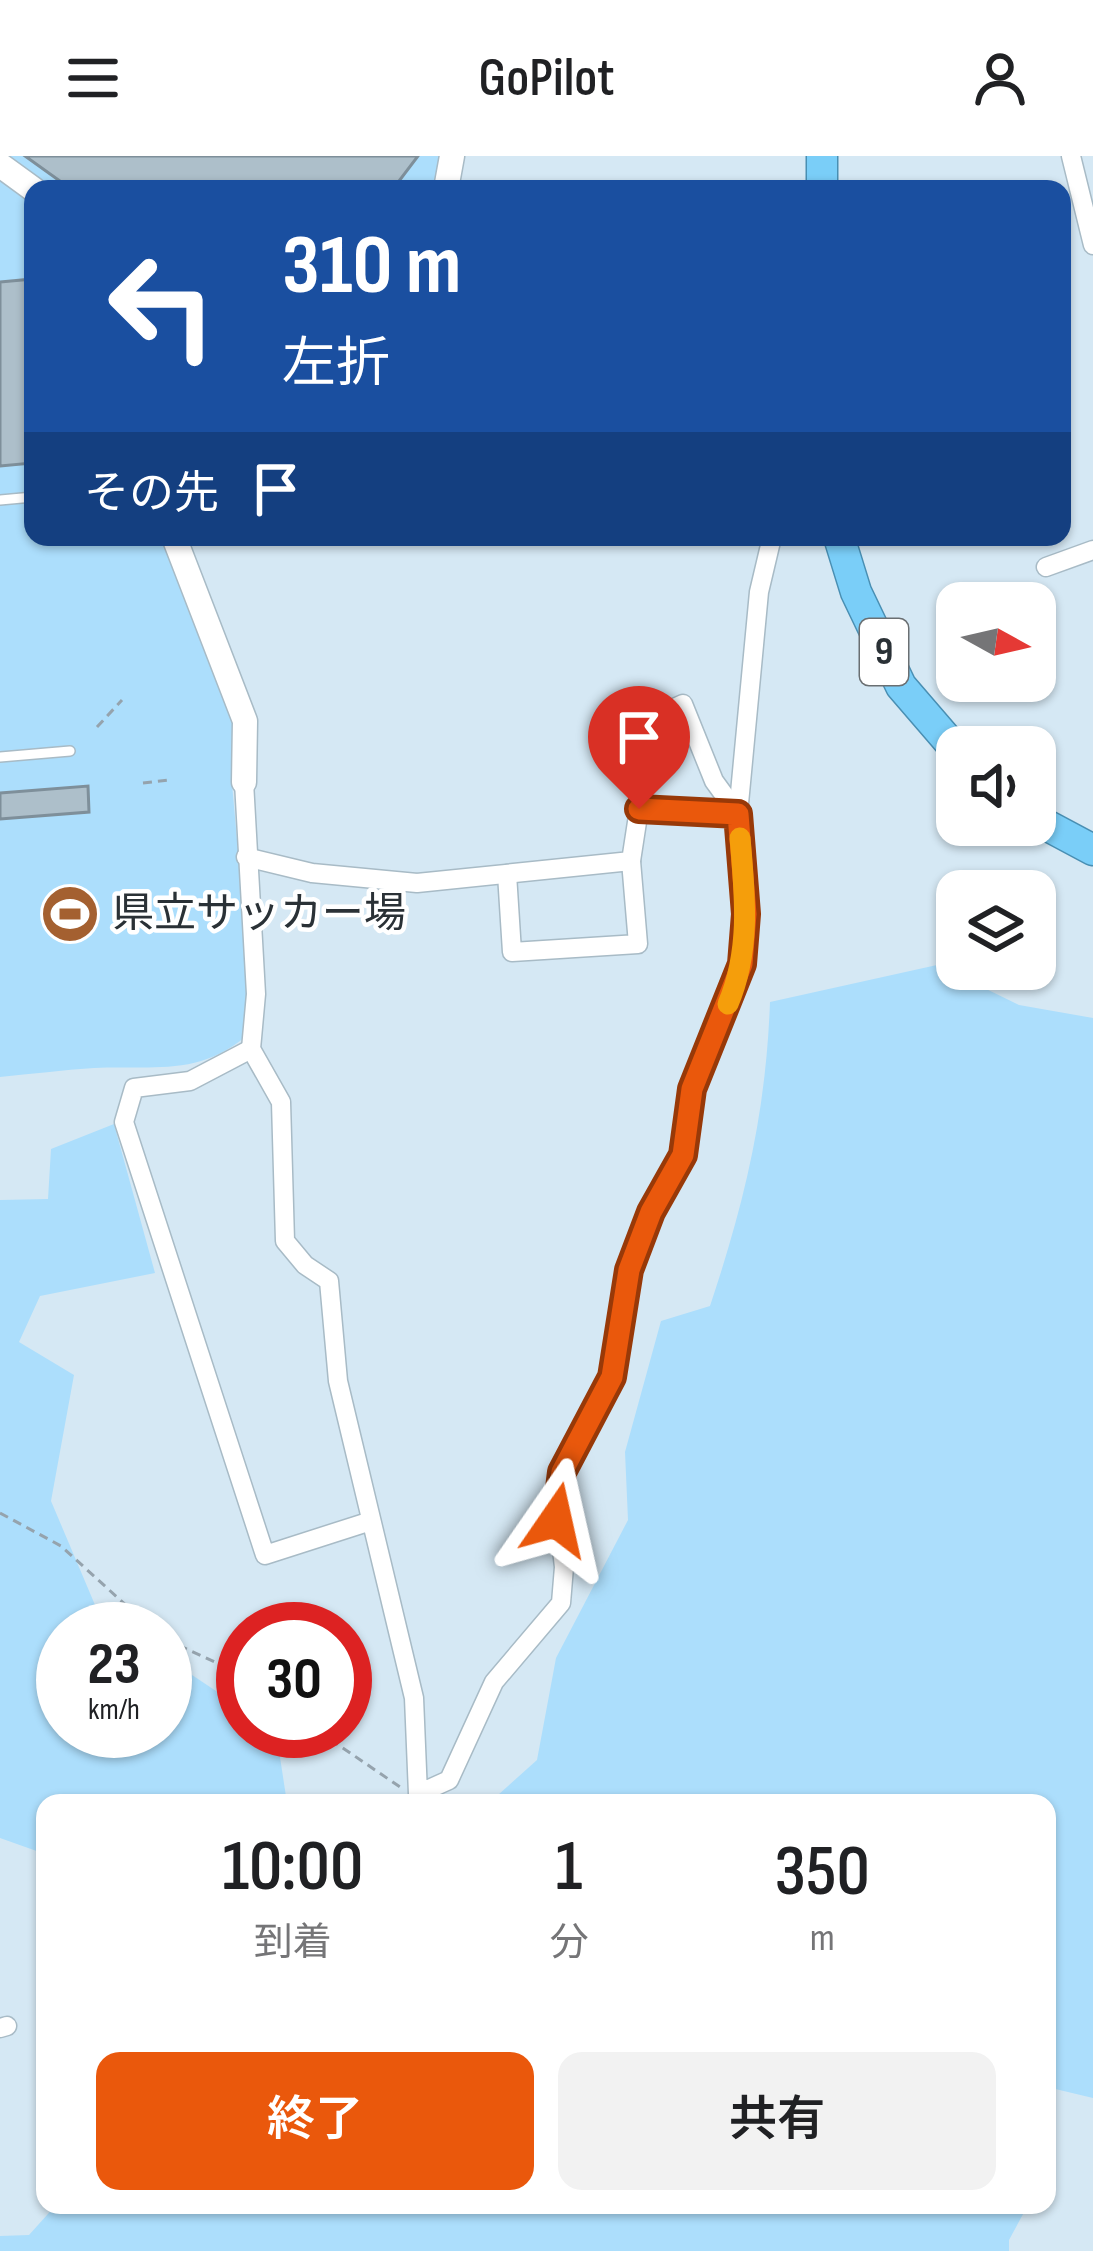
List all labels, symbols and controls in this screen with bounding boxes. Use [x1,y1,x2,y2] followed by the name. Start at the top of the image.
[60,45,126,111] icon: menu
[967,45,1033,111] icon: person
[478,46,615,111] text: GoPilot
[282,216,461,317] text: 310 m
[84,228,240,384] icon: left
[282,332,390,397] text: 左折
[243,456,309,522] icon: arrive
[84,467,219,522] text: その先
[936,582,1056,702] north arrow
[936,582,1056,990] map controls
[860,619,908,685] road number: 9
[588,686,690,809] pin
[606,704,672,770] icon: arrive
[936,726,1056,846] button: sound
[936,870,1056,990] button: layers
[39,883,101,945] sports icon: 県立サッカー場
[112,889,406,940] place label: 県立サッカー場
[493,1457,619,1583] position arrow
[216,1602,372,1758] speed limit sign: 30
[87,1629,141,1701] text: 23
[88,1692,140,1728] text: km/h
[222,1824,363,1911] text: 10:00
[555,1824,582,1911] text: 1
[775,1829,870,1916] text: 350
[810,1915,835,1962] text: m
[254,1920,332,1967] text: 到着
[549,1920,588,1967] text: 分
[96,2052,534,2190] button: 終了
[558,2052,996,2190] button: 共有

